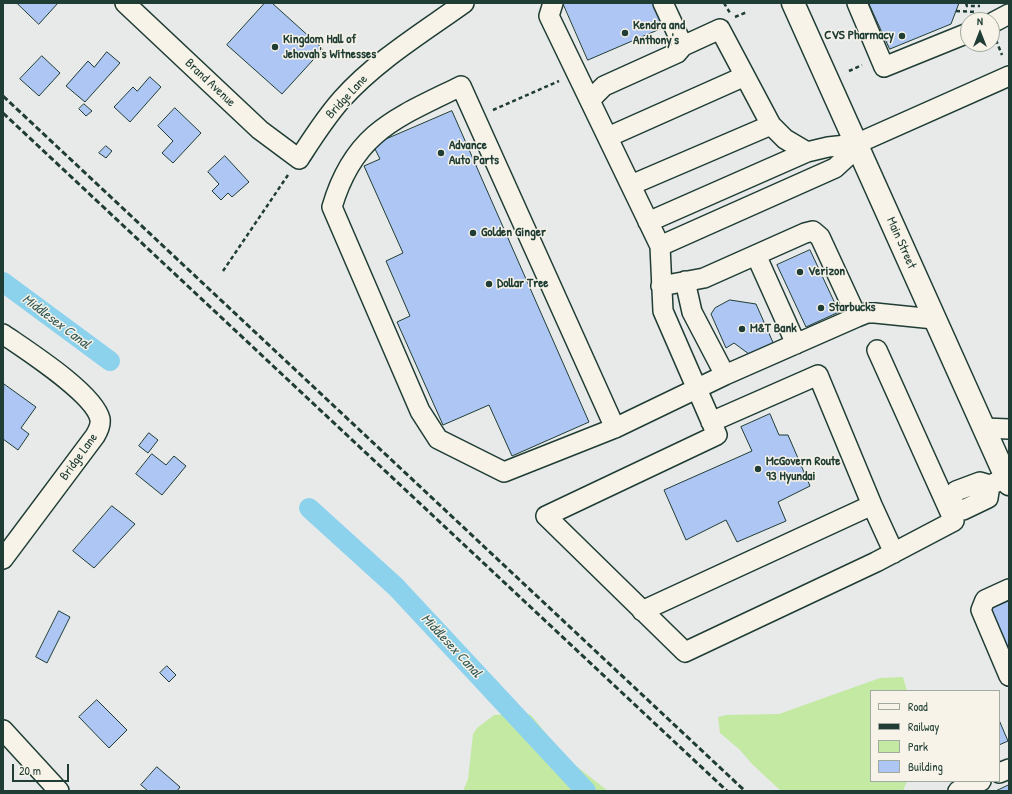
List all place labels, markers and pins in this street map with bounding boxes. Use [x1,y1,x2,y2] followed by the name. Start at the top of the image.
[633,18,685,49] place label: Kendra and Anthony's
[620,28,630,38] marker: Kendra and Anthony's
[824,28,894,44] place label: CVS Pharmacy
[897,31,907,41] marker: CVS Pharmacy
[283,32,376,63] place label: Kingdom Hall of Jehovah's Witnesses
[270,42,280,52] marker: Kingdom Hall of Jehovah's Witnesses
[449,138,499,169] place label: Advance Auto Parts
[436,148,446,158] marker: Advance Auto Parts
[481,225,546,241] place label: Golden Ginger
[468,228,478,238] marker: Golden Ginger
[808,264,845,280] place label: Verizon
[795,267,805,277] marker: Verizon
[497,276,549,292] place label: Dollar Tree
[484,279,494,289] marker: Dollar Tree
[829,300,876,316] place label: Starbucks
[816,303,826,313] marker: Starbucks
[750,321,797,337] place label: M&T Bank
[737,324,747,334] marker: M&T Bank
[766,454,840,485] place label: McGovern Route 93 Hyundai
[753,464,763,474] marker: McGovern Route 93 Hyundai

